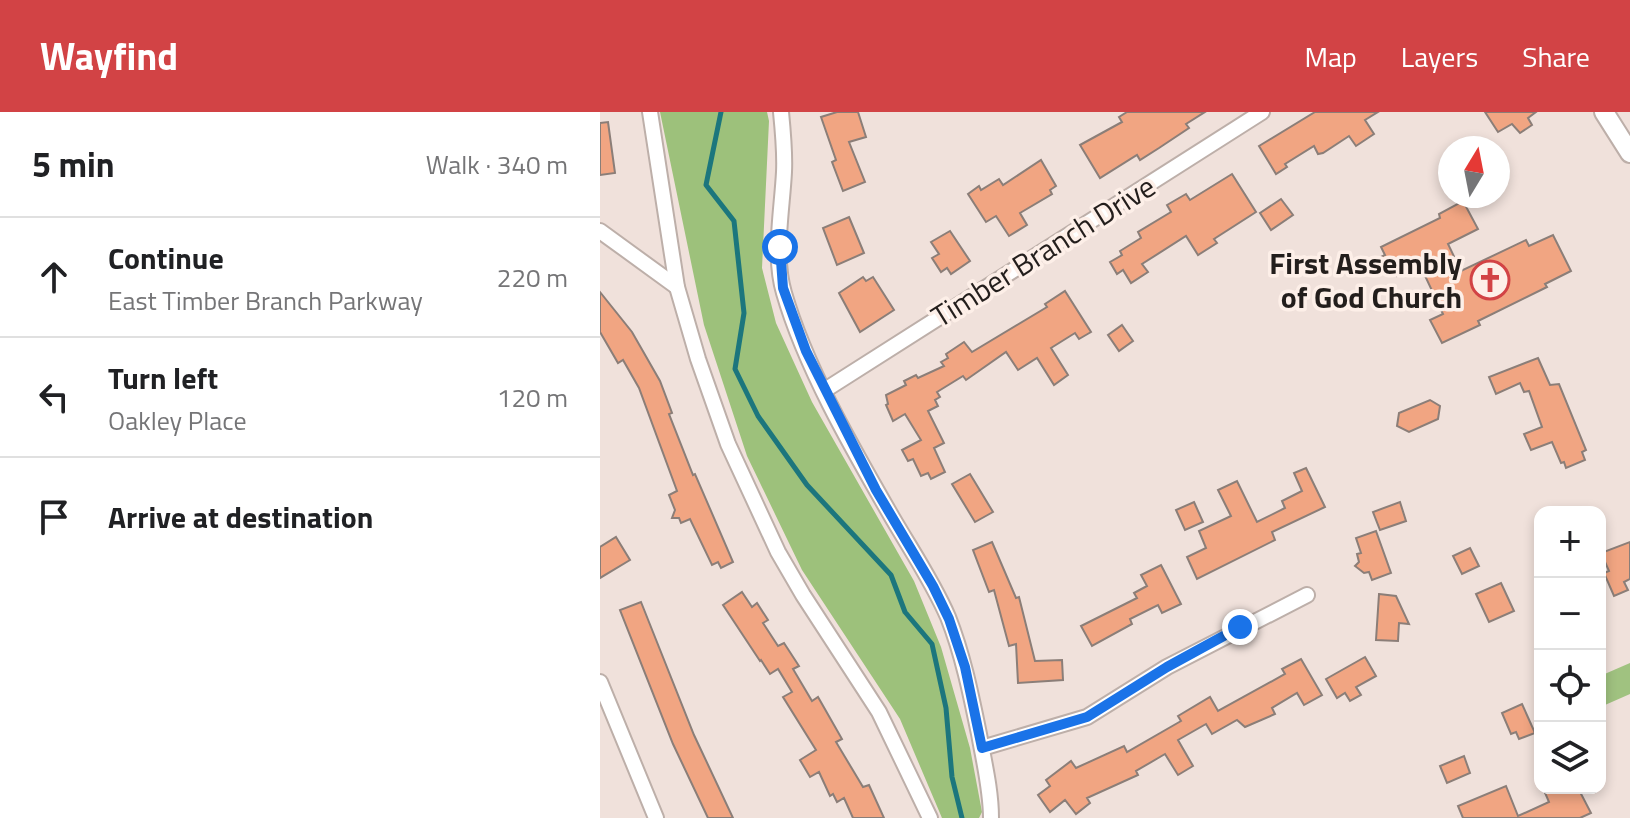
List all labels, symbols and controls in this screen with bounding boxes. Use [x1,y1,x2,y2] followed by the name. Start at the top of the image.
[40,27,178,85] text: Wayfind
[1304,35,1357,78] text: Map
[1401,35,1478,78] text: Layers
[1522,35,1590,78] text: Share
[1438,136,1510,208] north arrow
[32,138,115,190] text: 5 min
[426,145,568,184] text: Walk · 340 m
[922,163,1164,339] street label: Timber Branch Drive
[762,229,798,265] route start
[108,235,224,281] text: Continue
[1269,240,1462,320] place label: First Assembly of God Church
[32,255,76,299] icon: ahead
[497,258,568,297] text: 220 m
[1469,259,1511,301] church icon: First Assembly of God Church
[108,281,423,320] text: East Timber Branch Parkway
[108,355,218,401] text: Turn left
[32,375,76,419] icon: left
[497,378,568,417] text: 120 m
[108,401,247,440] text: Oakley Place
[108,494,373,540] text: Arrive at destination
[32,495,76,539] icon: arrive
[1534,506,1606,794] map controls
[1534,506,1606,578] button: +
[1534,578,1606,650] button: −
[1222,609,1258,645] route end
[1534,650,1606,722] button: locate
[1534,722,1606,794] button: layers

